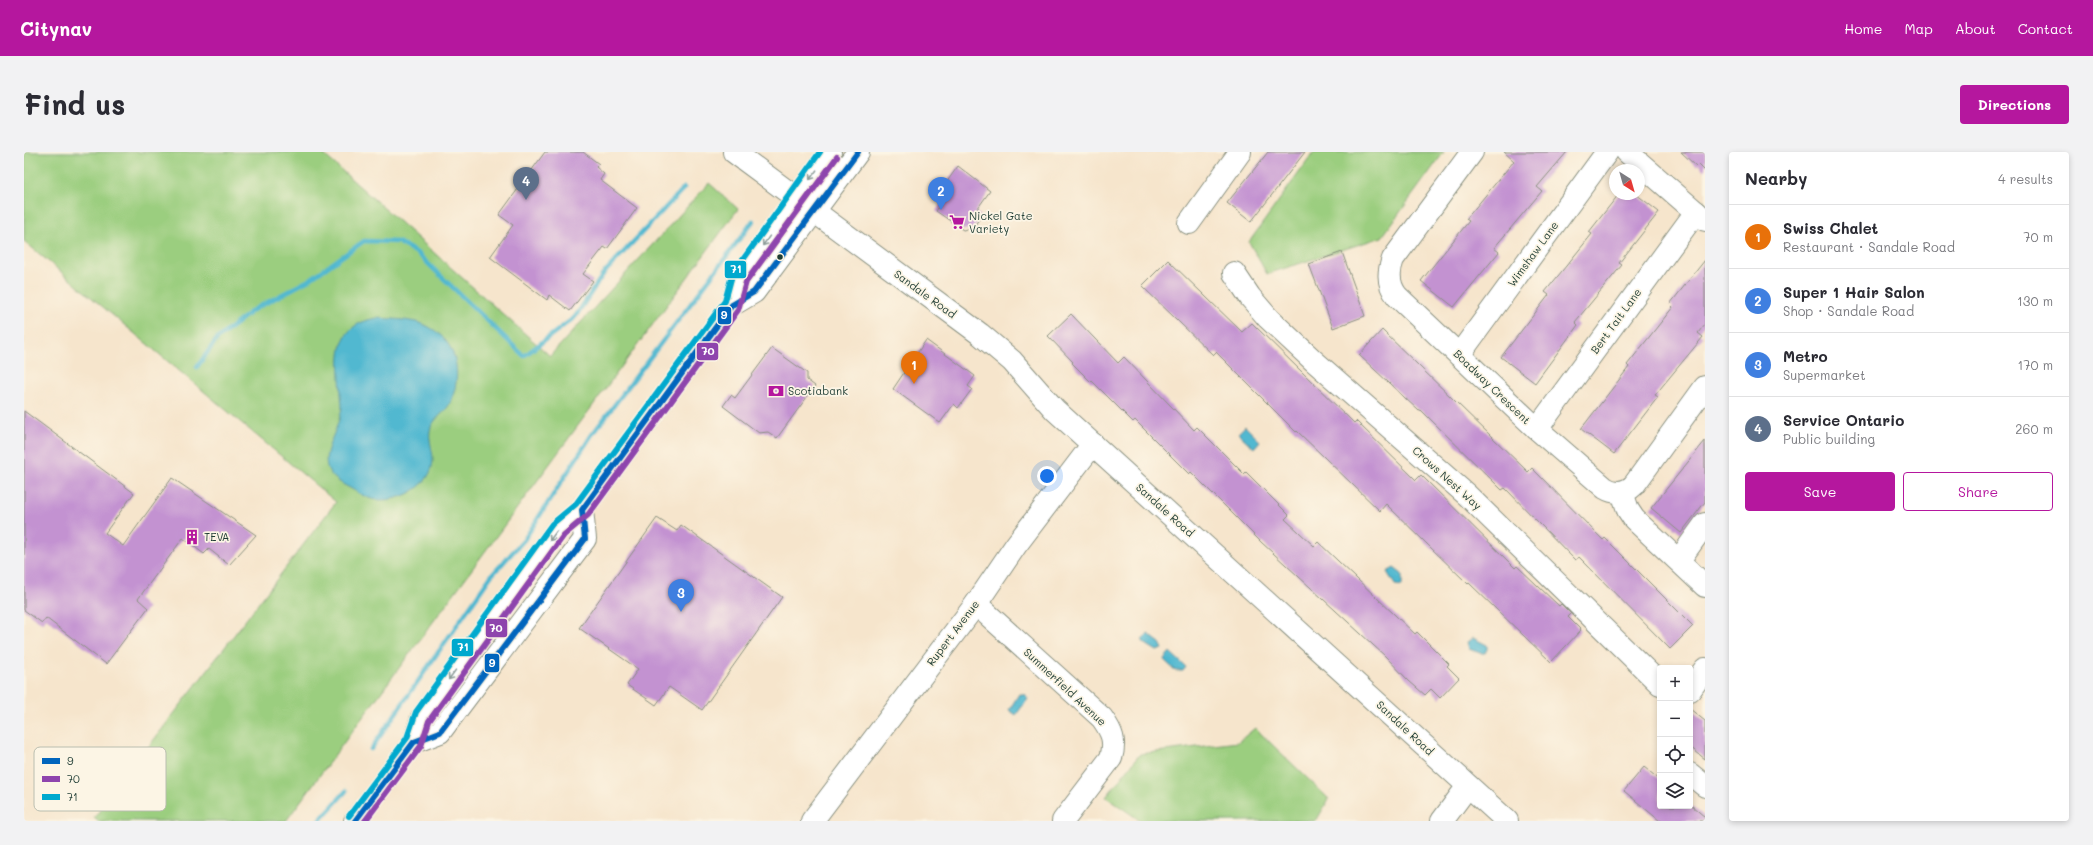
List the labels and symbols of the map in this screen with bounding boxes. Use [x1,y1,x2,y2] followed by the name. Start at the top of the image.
[1609,164,1645,200] north arrow
[513,167,539,200] pin: 4
[809,169,818,180] one-way arrow
[928,177,954,210] pin: 2
[969,208,1033,236] place label: Nickel Gate Variety
[948,213,966,231] supermarket icon: Nickel Gate Variety
[1504,218,1562,290] street label: Wimshaw Lane
[762,235,770,246] one-way arrow
[775,252,785,262] unlabelled marker
[724,260,747,279] line badge: 71
[731,261,742,276] text: 71
[891,266,959,321] street label: Sandale Road
[1587,285,1645,357] street label: Bert Tait Lane
[717,306,732,325] line badge: 9
[721,307,728,322] text: 9
[696,342,719,361] line badge: 70
[701,343,715,358] text: 70
[1451,346,1534,427] street label: Boadway Crescent
[901,351,927,384] pin: 1
[767,382,785,400] bank icon: Scotiabank
[788,383,848,398] place label: Scotiabank
[1410,443,1485,513] street label: Crows Nest Way
[1037,466,1057,486] your location
[1133,479,1198,540] street label: Sandale Road
[183,528,201,546] building icon: TEVA
[204,529,229,544] place label: TEVA
[549,530,557,541] one-way arrow
[668,579,694,612] pin: 3
[923,597,982,669] street label: Rupert Avenue
[485,618,508,638] line badge: 70
[489,620,503,635] text: 70
[451,638,474,657] line badge: 71
[458,639,469,654] text: 71
[1021,644,1110,729] street label: Summerfield Avenue
[484,653,500,673] line badge: 9
[489,655,496,670] text: 9
[448,669,456,680] one-way arrow
[1373,697,1437,758] street label: Sandale Road
[34,747,166,811] legend
[67,753,74,768] text: 9
[67,771,80,786] text: 70
[67,789,78,804] text: 71

